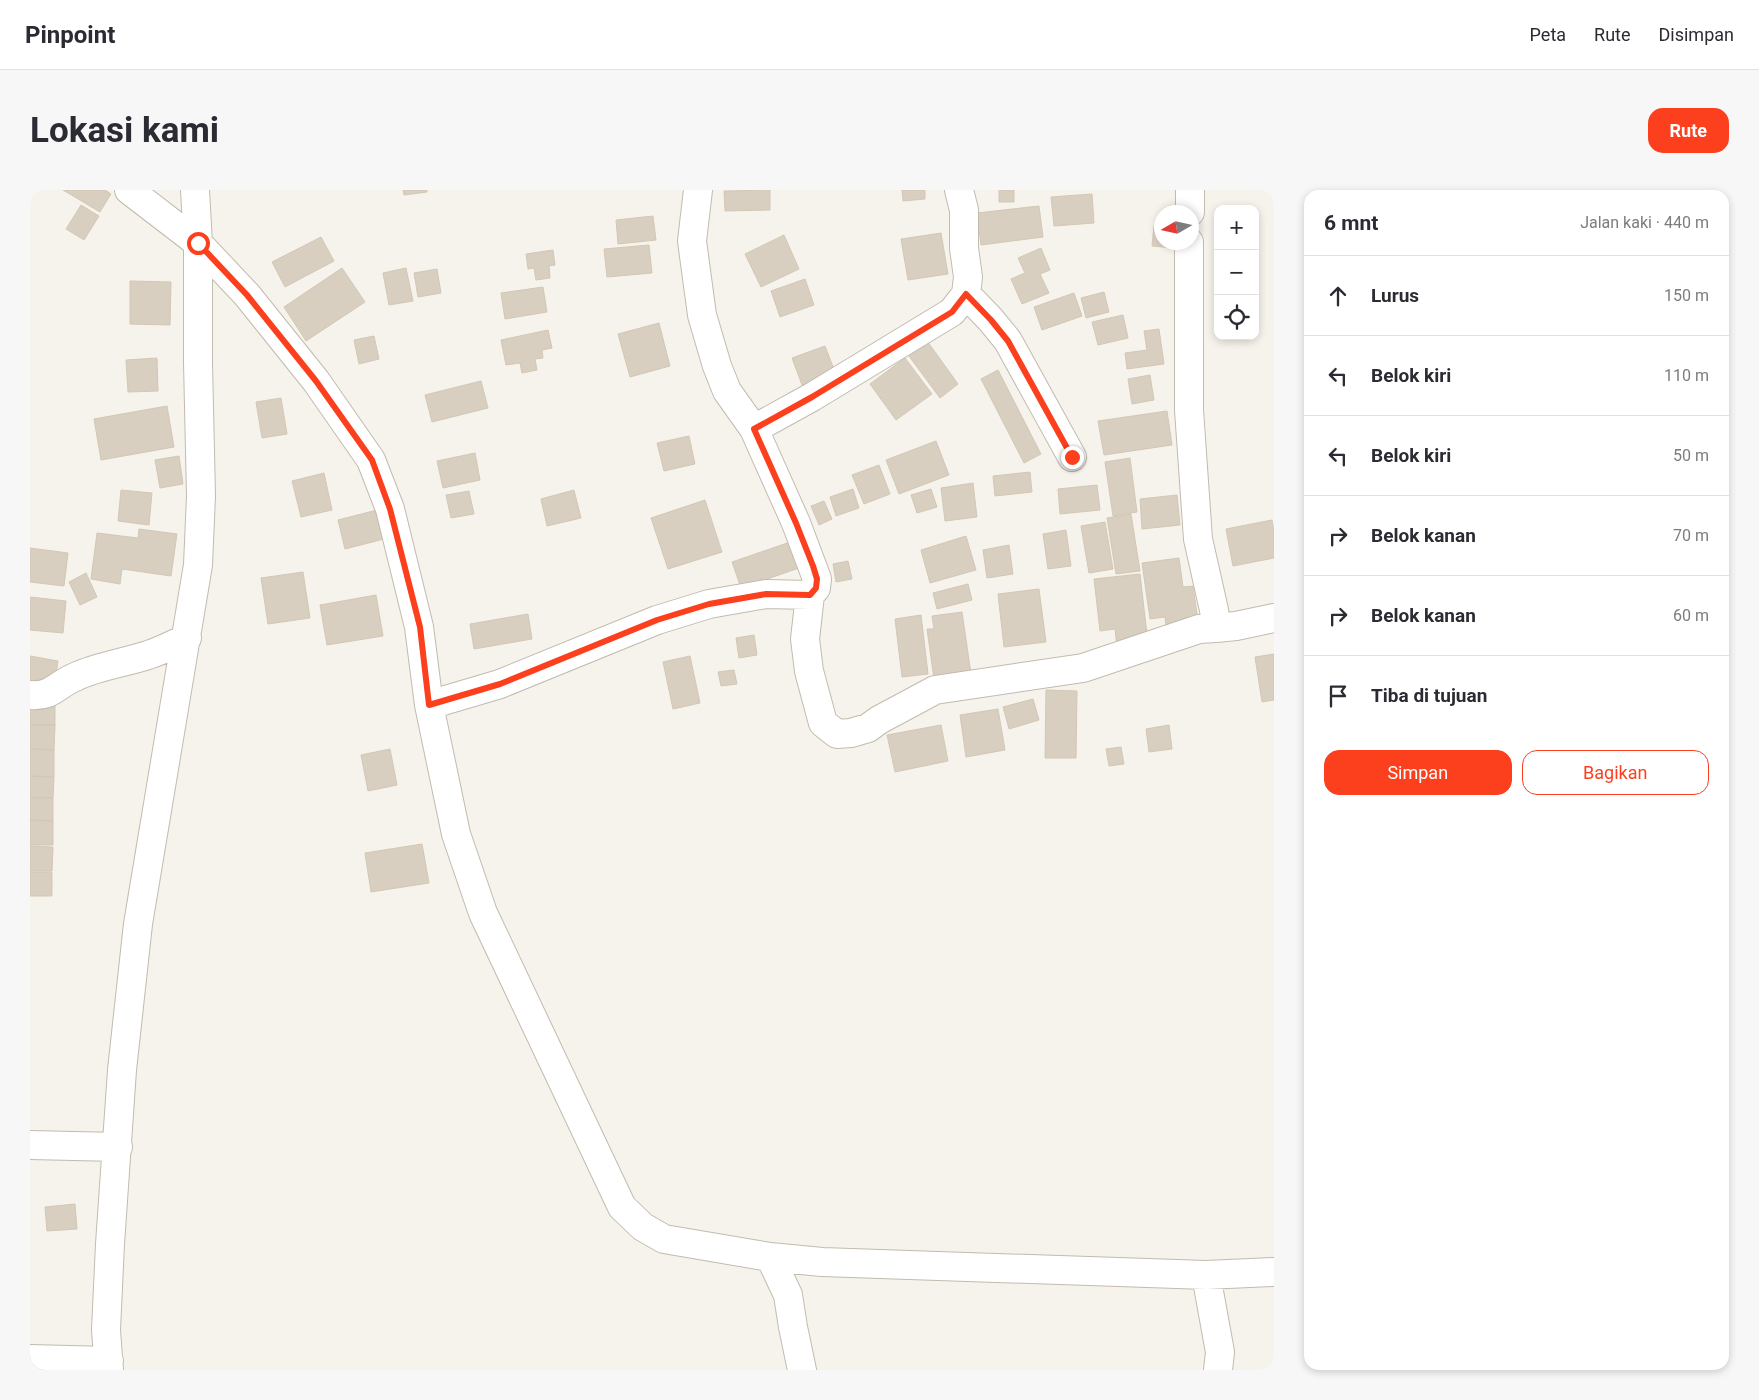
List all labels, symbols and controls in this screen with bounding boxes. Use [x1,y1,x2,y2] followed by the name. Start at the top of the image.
[25,21,115,49] text: Pinpoint
[1530,24,1566,45] text: Peta
[1594,24,1631,45] text: Rute
[1659,24,1734,45] text: Disimpan
[1648,108,1729,153] button: Rute
[30,110,219,151] text: Lokasi kami
[1154,205,1199,250] north arrow
[1214,205,1259,340] map controls
[1214,205,1259,250] button: +
[1324,211,1378,235] text: 6 mnt
[1580,213,1709,232] text: Jalan kaki · 440 m
[187,232,210,255] route start
[1214,250,1259,295] button: −
[1324,282,1352,310] icon: ahead
[1371,284,1419,307] text: Lurus
[1664,286,1709,305] text: 150 m
[1214,295,1259,340] button: locate
[1324,362,1352,390] icon: left
[1371,364,1451,387] text: Belok kiri
[1664,366,1709,385] text: 110 m
[1324,442,1352,470] icon: left
[1371,444,1451,467] text: Belok kiri
[1061,446,1084,469] route end
[1673,446,1709,465] text: 50 m
[1324,522,1352,550] icon: right
[1371,524,1476,547] text: Belok kanan
[1673,526,1709,545] text: 70 m
[1324,602,1352,630] icon: right
[1371,604,1476,627] text: Belok kanan
[1673,606,1709,625] text: 60 m
[1324,682,1352,710] icon: arrive
[1371,684,1487,707] text: Tiba di tujuan
[1324,750,1512,795] button: Simpan
[1522,750,1709,795] button: Bagikan

